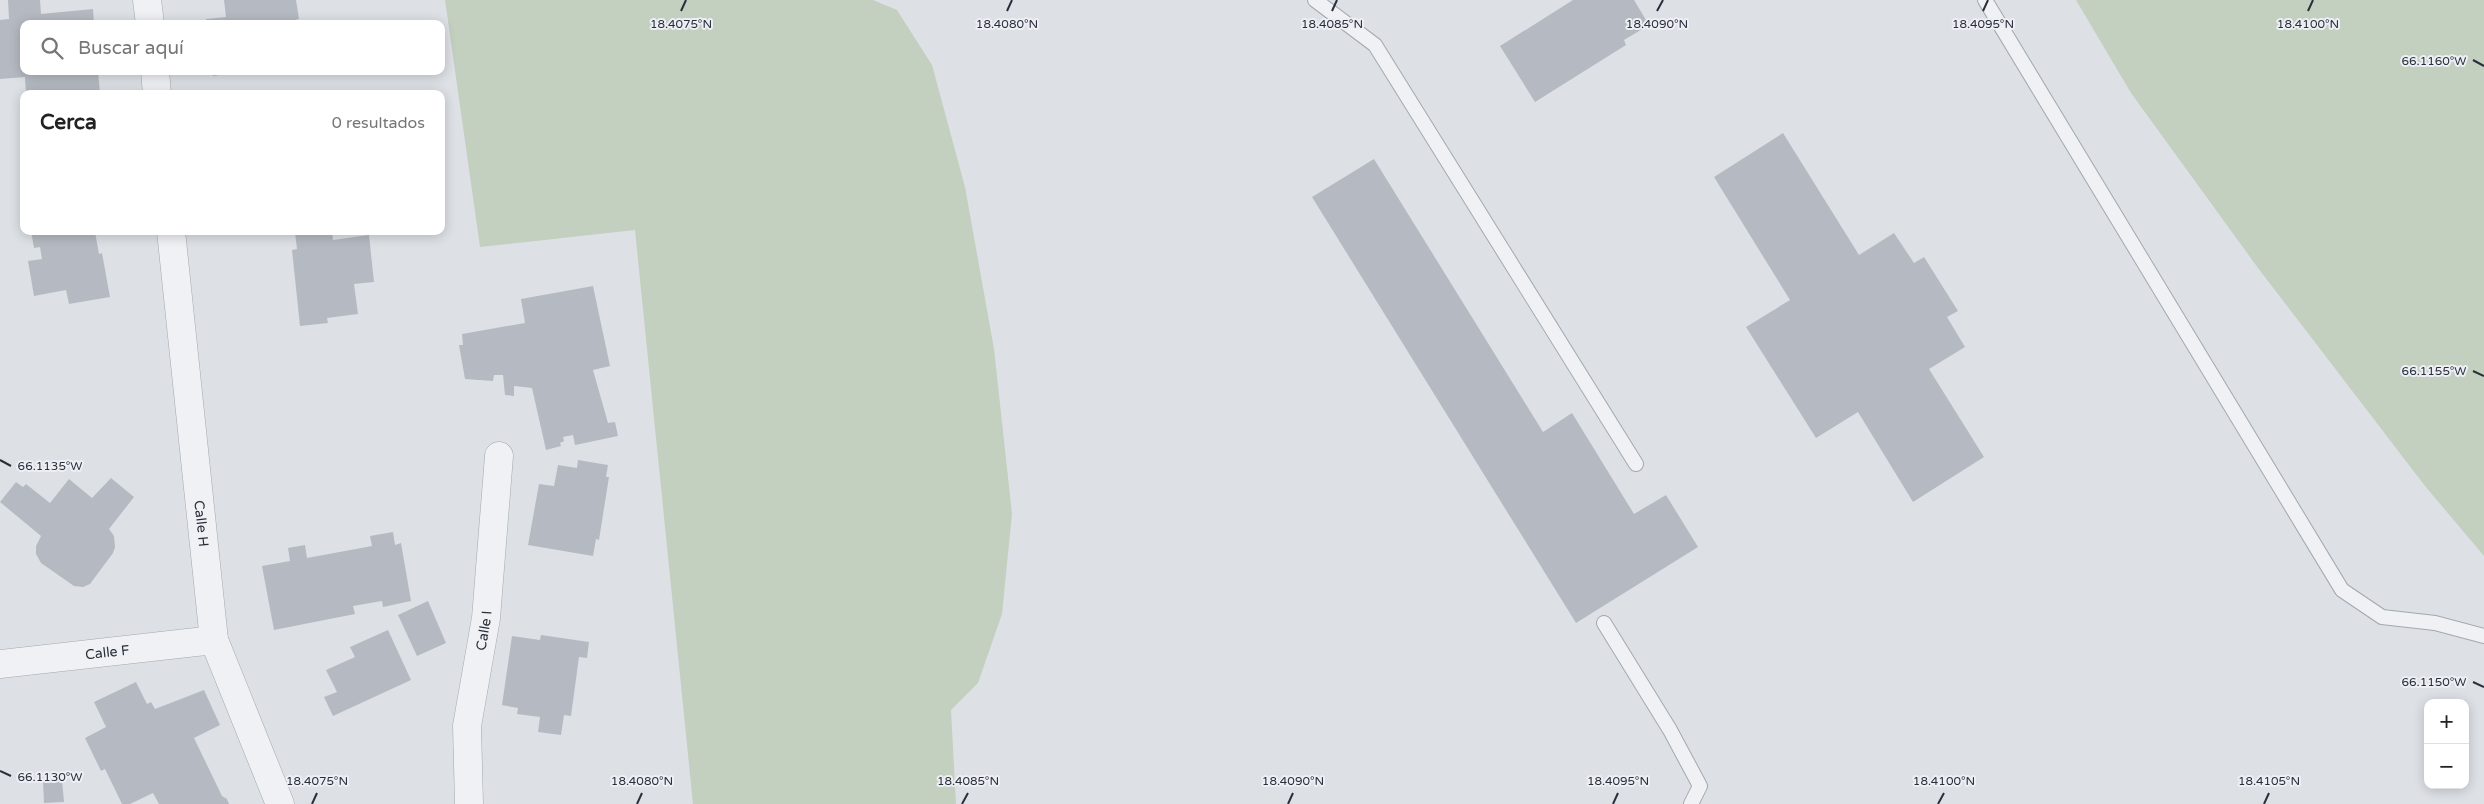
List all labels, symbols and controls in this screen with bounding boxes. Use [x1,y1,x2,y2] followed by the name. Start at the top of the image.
[650,17,712,31] text: 18.4075°N
[976,17,1038,31] text: 18.4080°N
[1301,17,1363,31] text: 18.4085°N
[1626,17,1688,31] text: 18.4090°N
[1952,17,2014,31] text: 18.4095°N
[2277,17,2339,31] text: 18.4100°N
[20,20,445,75] search box
[38,34,66,62] icon: search
[78,37,184,59] text: Buscar aquí
[2401,54,2467,68] text: 66.1160°W
[40,110,97,135] text: Cerca
[332,113,425,133] text: 0 resultados
[2402,364,2466,378] text: 66.1155°W
[18,459,82,473] text: 66.1135°W
[191,499,213,548] street label: Calle H
[472,610,495,652] street label: Calle I
[84,641,131,663] street label: Calle F
[2401,675,2467,689] text: 66.1150°W
[2424,699,2469,789] map controls
[2424,699,2469,744] button: +
[2424,744,2469,789] button: −
[17,770,83,784] text: 66.1130°W
[286,774,348,788] text: 18.4075°N
[611,774,673,788] text: 18.4080°N
[937,774,999,788] text: 18.4085°N
[1262,774,1324,788] text: 18.4090°N
[1587,774,1649,788] text: 18.4095°N
[1913,774,1975,788] text: 18.4100°N
[2238,774,2300,788] text: 18.4105°N

